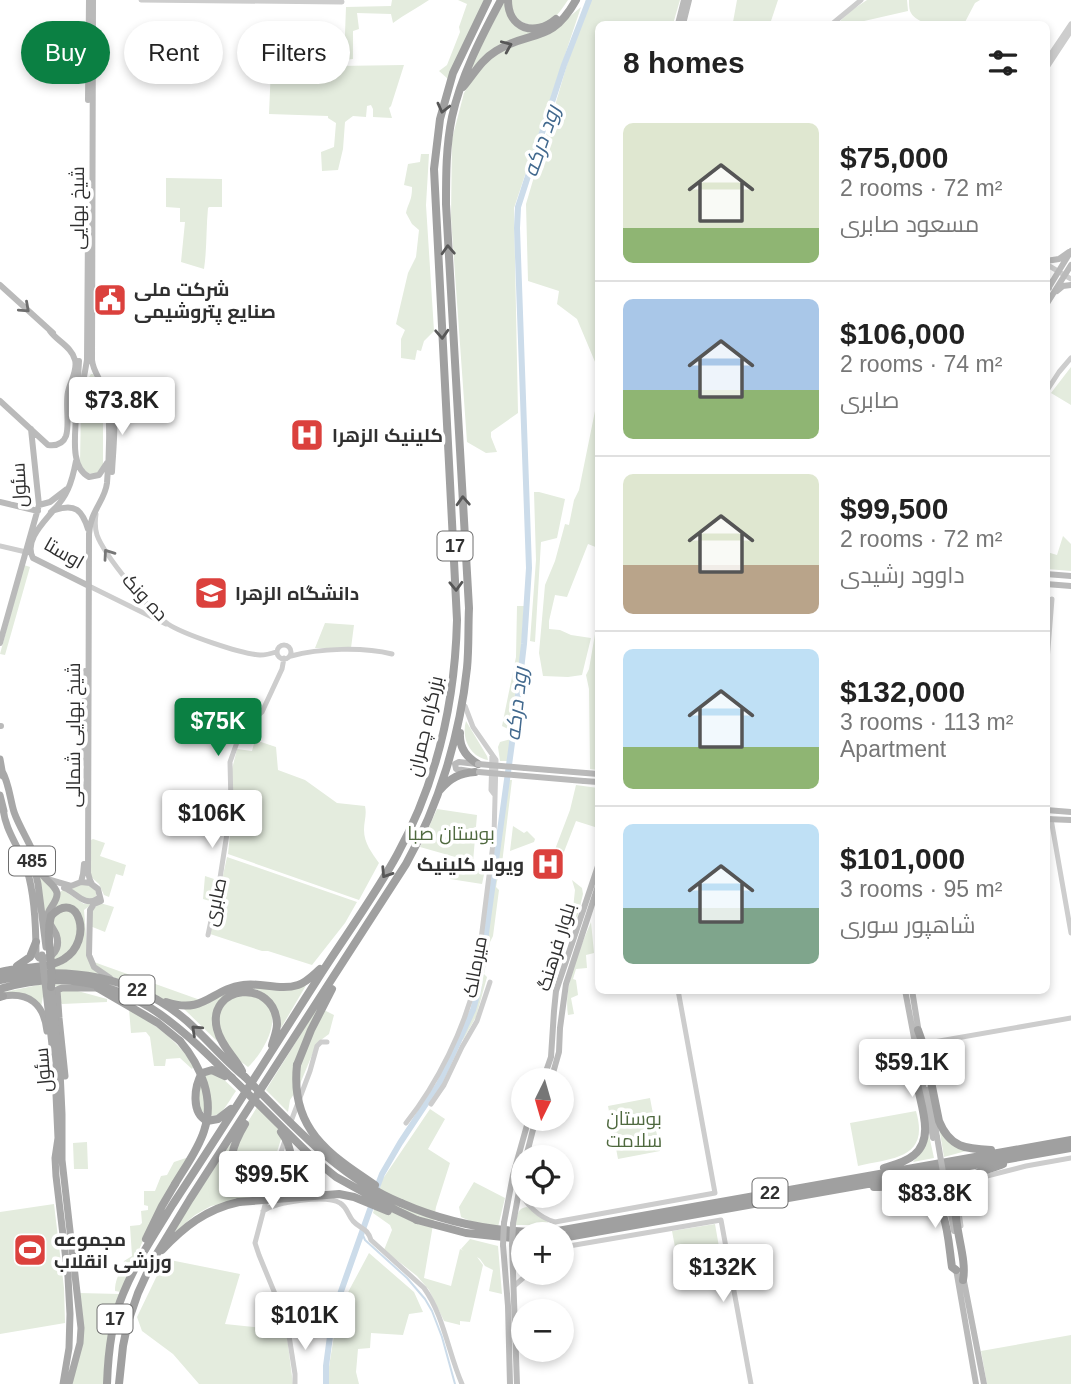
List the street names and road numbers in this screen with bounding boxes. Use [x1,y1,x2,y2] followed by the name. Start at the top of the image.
[67,166,91,250] street label: شیخ بهایی
[7,462,32,508] street label: سئول
[438,532,472,560] road number: 17
[40,533,88,574] street label: اوستا
[117,569,172,626] street label: ده ونک
[63,662,87,808] street label: شیخ بهایی شمالی
[403,674,449,779] street label: بزرگراه چمران
[9,846,55,876] road number: 485
[200,876,231,928] street label: صابری
[533,901,580,994] street label: بلوار فرهنگ
[459,935,492,1000] street label: میرمالک
[120,975,154,1004] road number: 22
[31,1047,56,1093] street label: سئول
[752,1178,788,1208] road number: 22
[97,1304,132,1334] road number: 17

